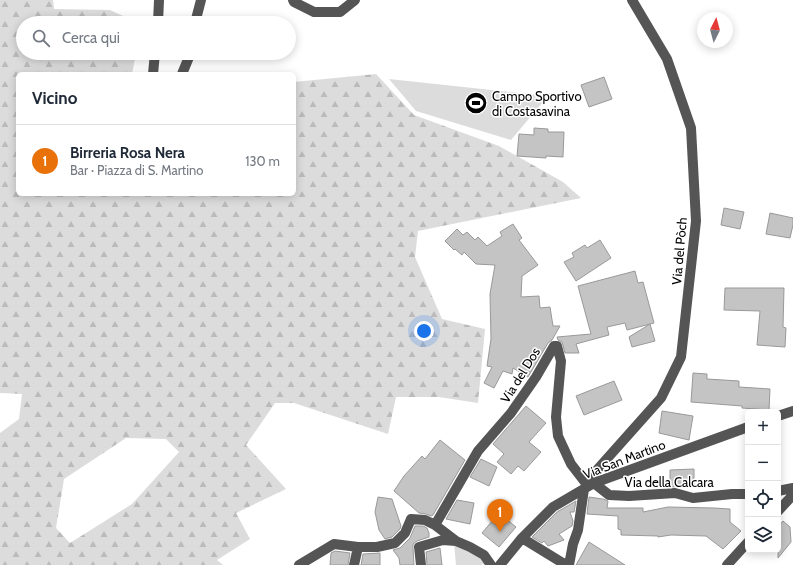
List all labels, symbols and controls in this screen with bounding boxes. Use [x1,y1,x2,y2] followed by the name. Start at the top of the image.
[697,12,733,48] north arrow
[16,16,296,60] search box
[30,27,52,49] icon: search
[62,29,120,47] text: Cerca qui
[32,88,77,108] text: Vicino
[492,88,582,119] place label: Campo Sportivo di Costasavina
[463,90,489,116] sports icon: Campo Sportivo di Costasavina
[70,144,185,162] text: Birreria Rosa Nera
[43,153,47,169] text: 1
[245,153,280,169] text: 130 m
[70,162,203,178] text: Bar · Piazza di S. Martino
[668,217,690,285] street label: Via del Pòch
[414,321,434,341] your location
[497,344,544,406] street label: Via del Dos
[745,409,781,553] map controls
[745,409,781,445] button: +
[581,436,667,482] street label: Via San Martino
[745,445,781,481] button: −
[624,474,714,490] street label: Via della Calcara
[745,481,781,517] button: locate
[487,499,513,532] pin: 1
[745,517,781,553] button: layers

